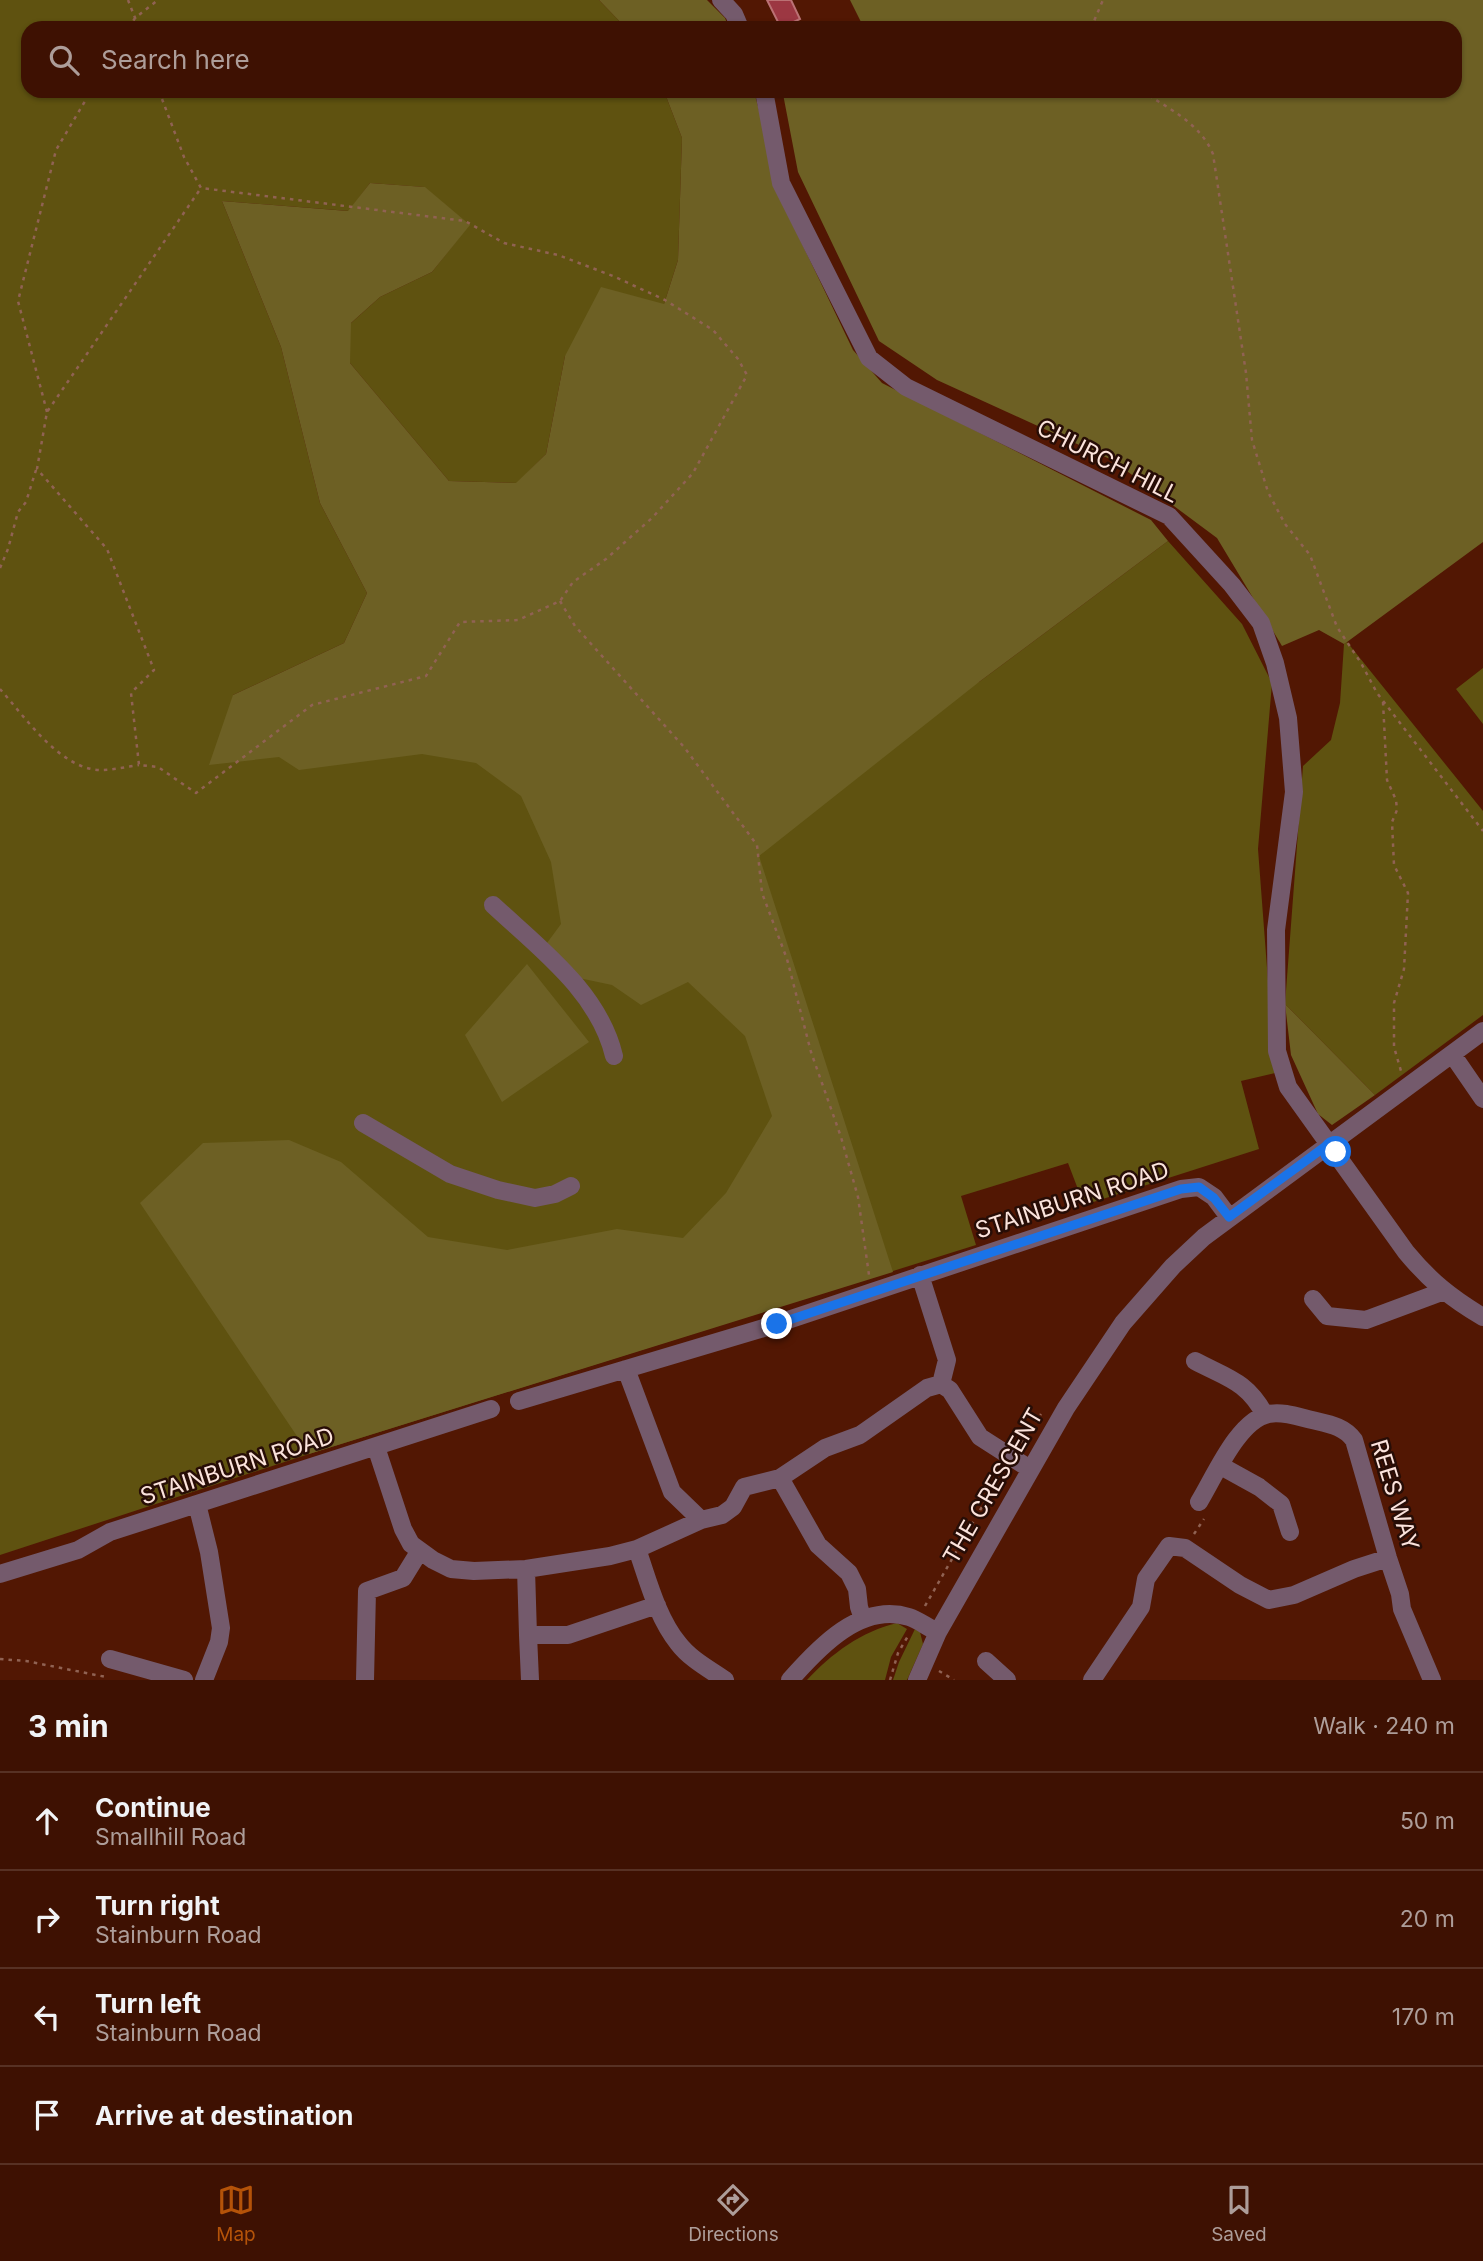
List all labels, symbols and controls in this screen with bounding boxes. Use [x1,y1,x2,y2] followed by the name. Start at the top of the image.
[21,21,1462,98] search box
[45,41,83,79] icon: search
[101,44,250,75] text: Search here
[1032,413,1184,509] street label: CHURCH HILL
[1320,1136,1351,1167] route start
[972,1155,1172,1245] street label: STAINBURN ROAD
[761,1308,792,1339] route end
[937,1403,1049,1569] street label: THE CRESCENT
[137,1421,337,1511] street label: STAINBURN ROAD
[1365,1436,1425,1554] street label: REES WAY
[28,1708,109,1744] text: 3 min
[1313,1712,1455,1740] text: Walk · 240 m
[95,1792,211,1823] text: Continue
[28,1802,66,1840] icon: ahead
[1400,1807,1455,1835] text: 50 m
[95,1823,246,1851] text: Smallhill Road
[95,1890,220,1921] text: Turn right
[28,1900,66,1938] icon: right
[1400,1905,1455,1933] text: 20 m
[95,1921,262,1949] text: Stainburn Road
[95,1988,201,2019] text: Turn left
[28,1998,66,2036] icon: left
[1392,2003,1455,2031] text: 170 m
[95,2019,262,2047] text: Stainburn Road
[28,2096,66,2134] icon: arrive
[95,2100,354,2131] text: Arrive at destination
[216,2181,256,2246] tab: Map
[688,2181,779,2246] tab: Directions
[1211,2181,1267,2246] tab: Saved

